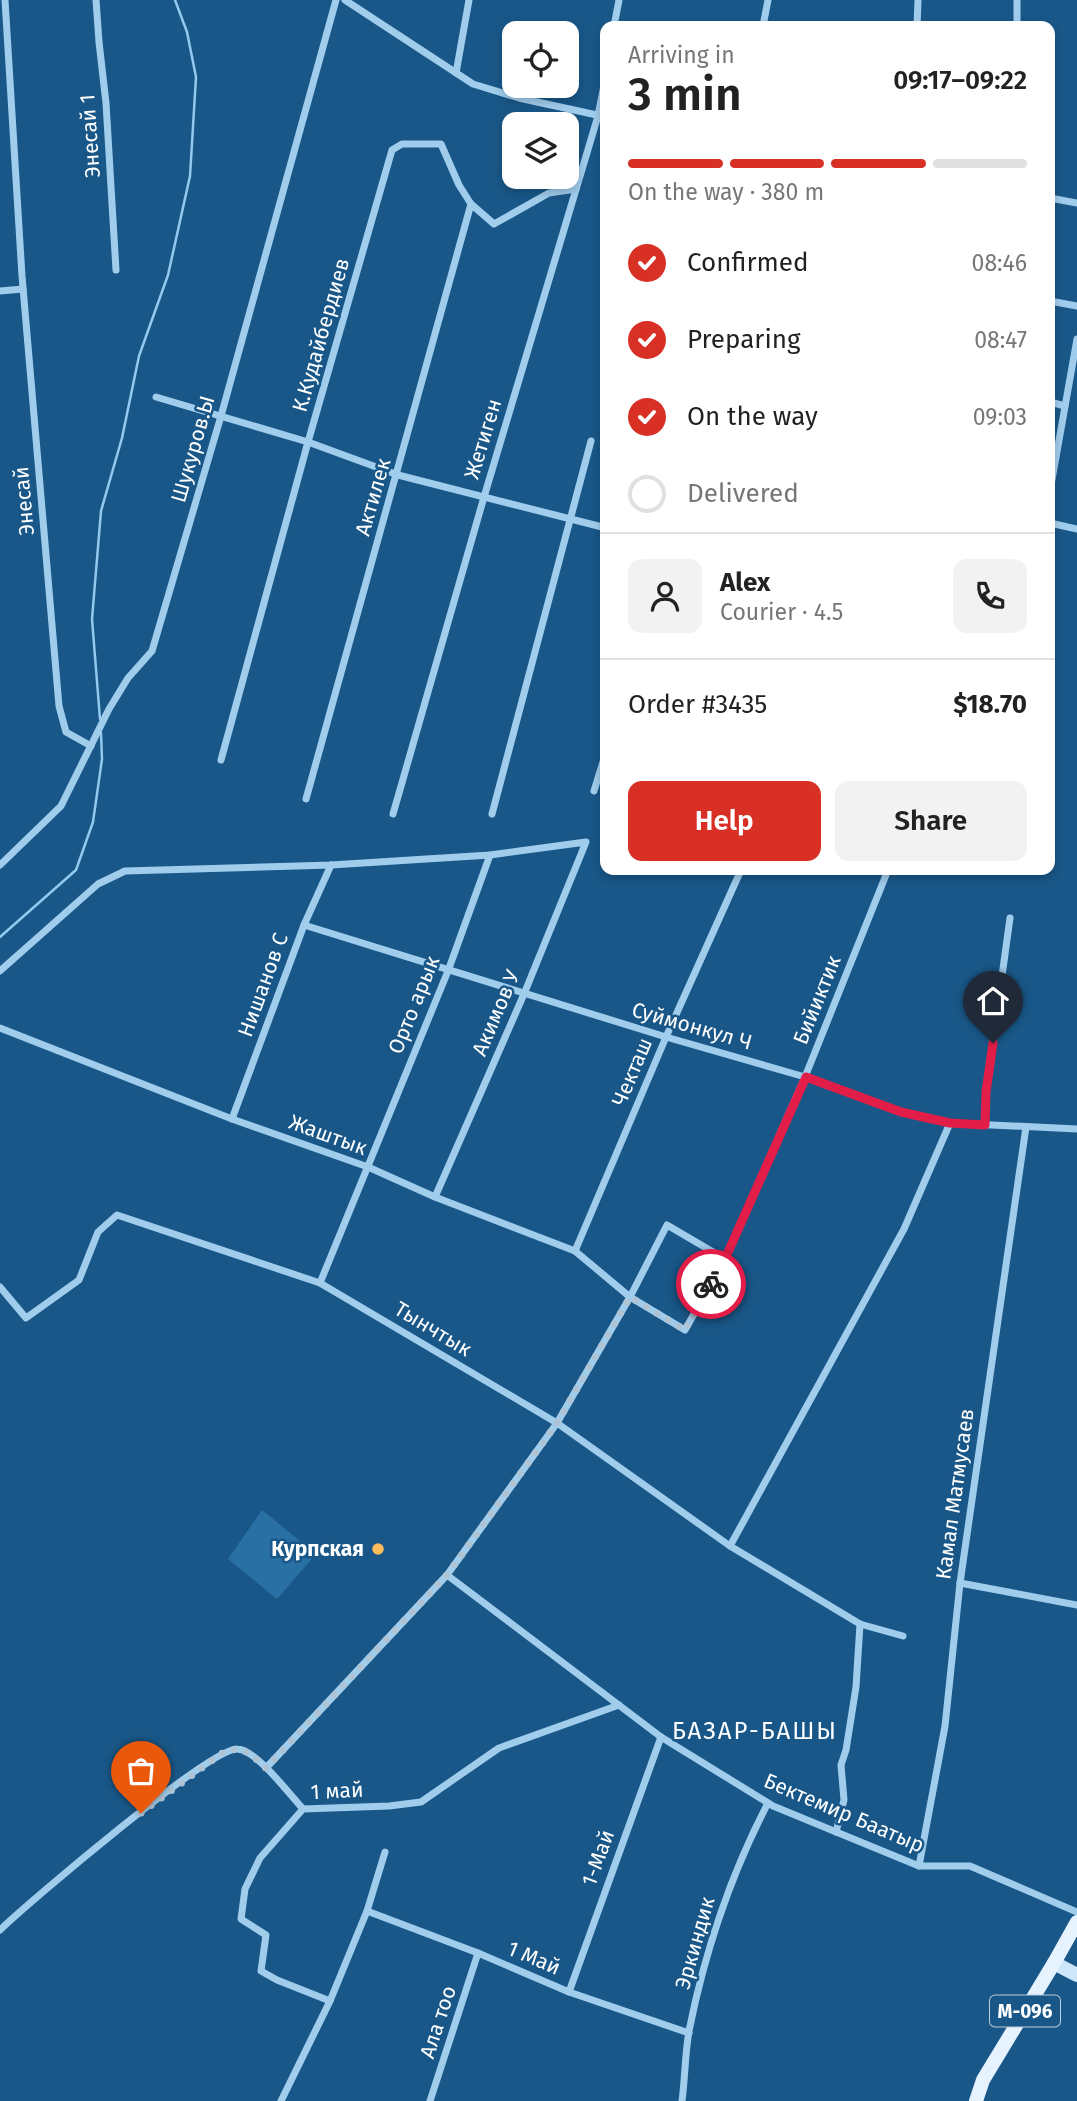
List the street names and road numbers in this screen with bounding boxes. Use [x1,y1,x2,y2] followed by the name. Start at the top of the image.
[74,93,106,179] street label: Энесай 1
[287,255,355,415] street label: К.Кудайбердиев
[165,393,221,505] street label: Шукуров.Ы
[459,396,507,482] street label: Жетиген
[350,455,396,539] street label: Актилек
[8,465,40,537] street label: Энесай
[232,929,294,1041] street label: Нишанов С
[383,952,445,1058] street label: Орто арык
[787,952,847,1048] street label: Бийиктик
[466,966,526,1060] street label: Акимов У
[629,996,755,1056] street label: Суймонкул Ч
[606,1034,658,1110] street label: Чекташ
[285,1109,371,1161] street label: Жаштык
[390,1296,476,1362] street label: Тынчтык
[930,1407,980,1581] street label: Камал Матмусаев
[760,1768,928,1858] street label: Бектемир Баатыр
[310,1777,364,1805] street label: 1 май
[576,1826,620,1890] street label: 1-Май
[669,1894,721,1992] street label: Эркиндик
[504,1935,564,1981] street label: 1 Май
[414,1983,462,2061] street label: Ала тоо
[990,1996,1060,2026] road number: М-096

